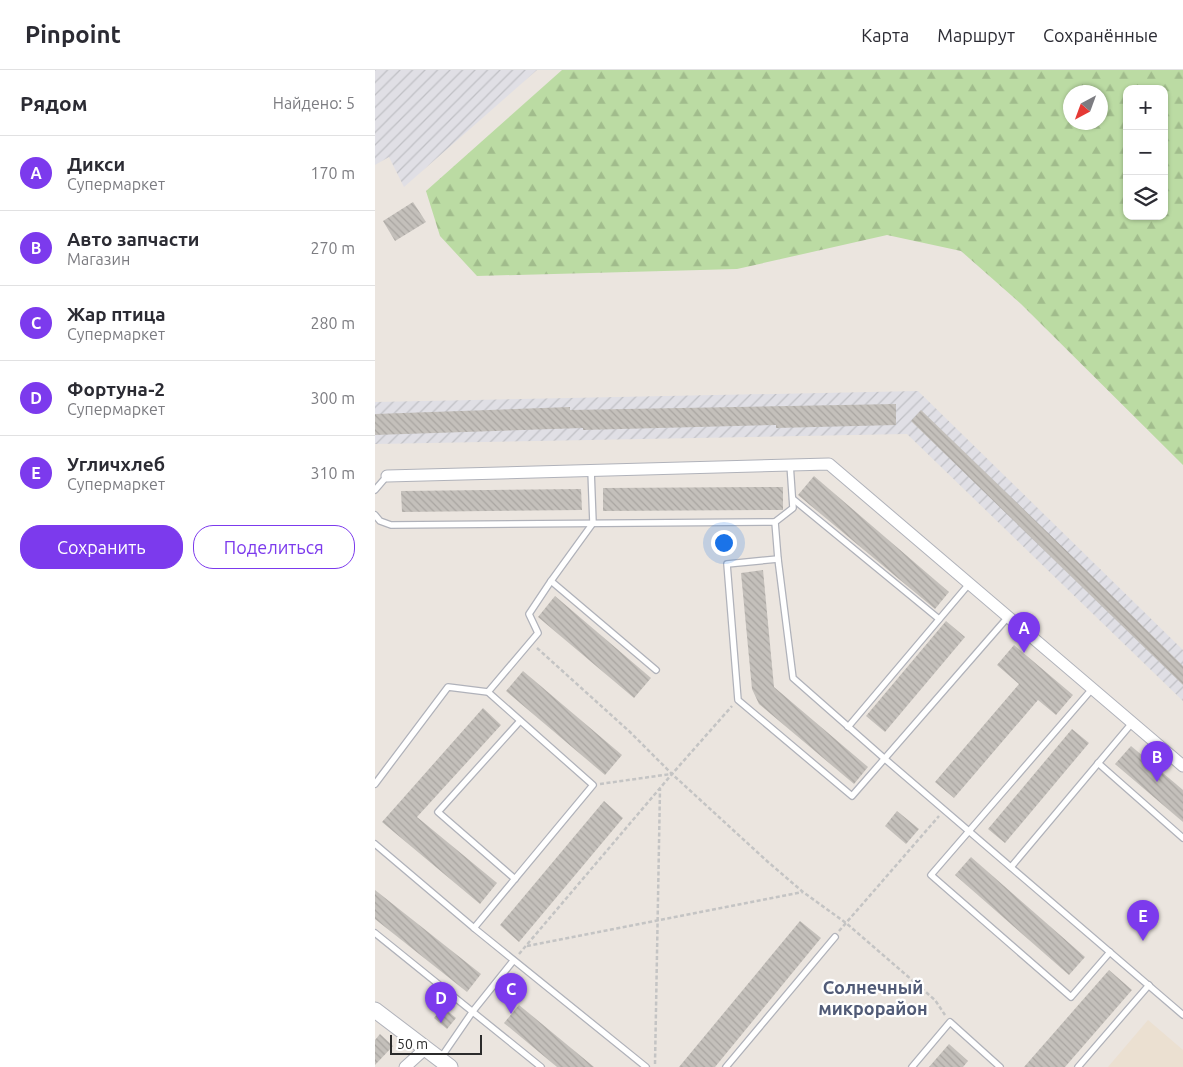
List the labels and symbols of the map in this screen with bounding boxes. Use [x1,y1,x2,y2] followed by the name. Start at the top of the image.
[1063,85,1108,130] north arrow
[711,530,737,556] your location
[1008,612,1040,653] pin: A
[1141,741,1173,782] pin: B
[1127,900,1159,941] pin: E
[495,973,527,1014] pin: C
[818,977,928,1018] district label: Солнечный микрорайон
[425,982,457,1023] pin: D
[390,1032,483,1055] scale bar

